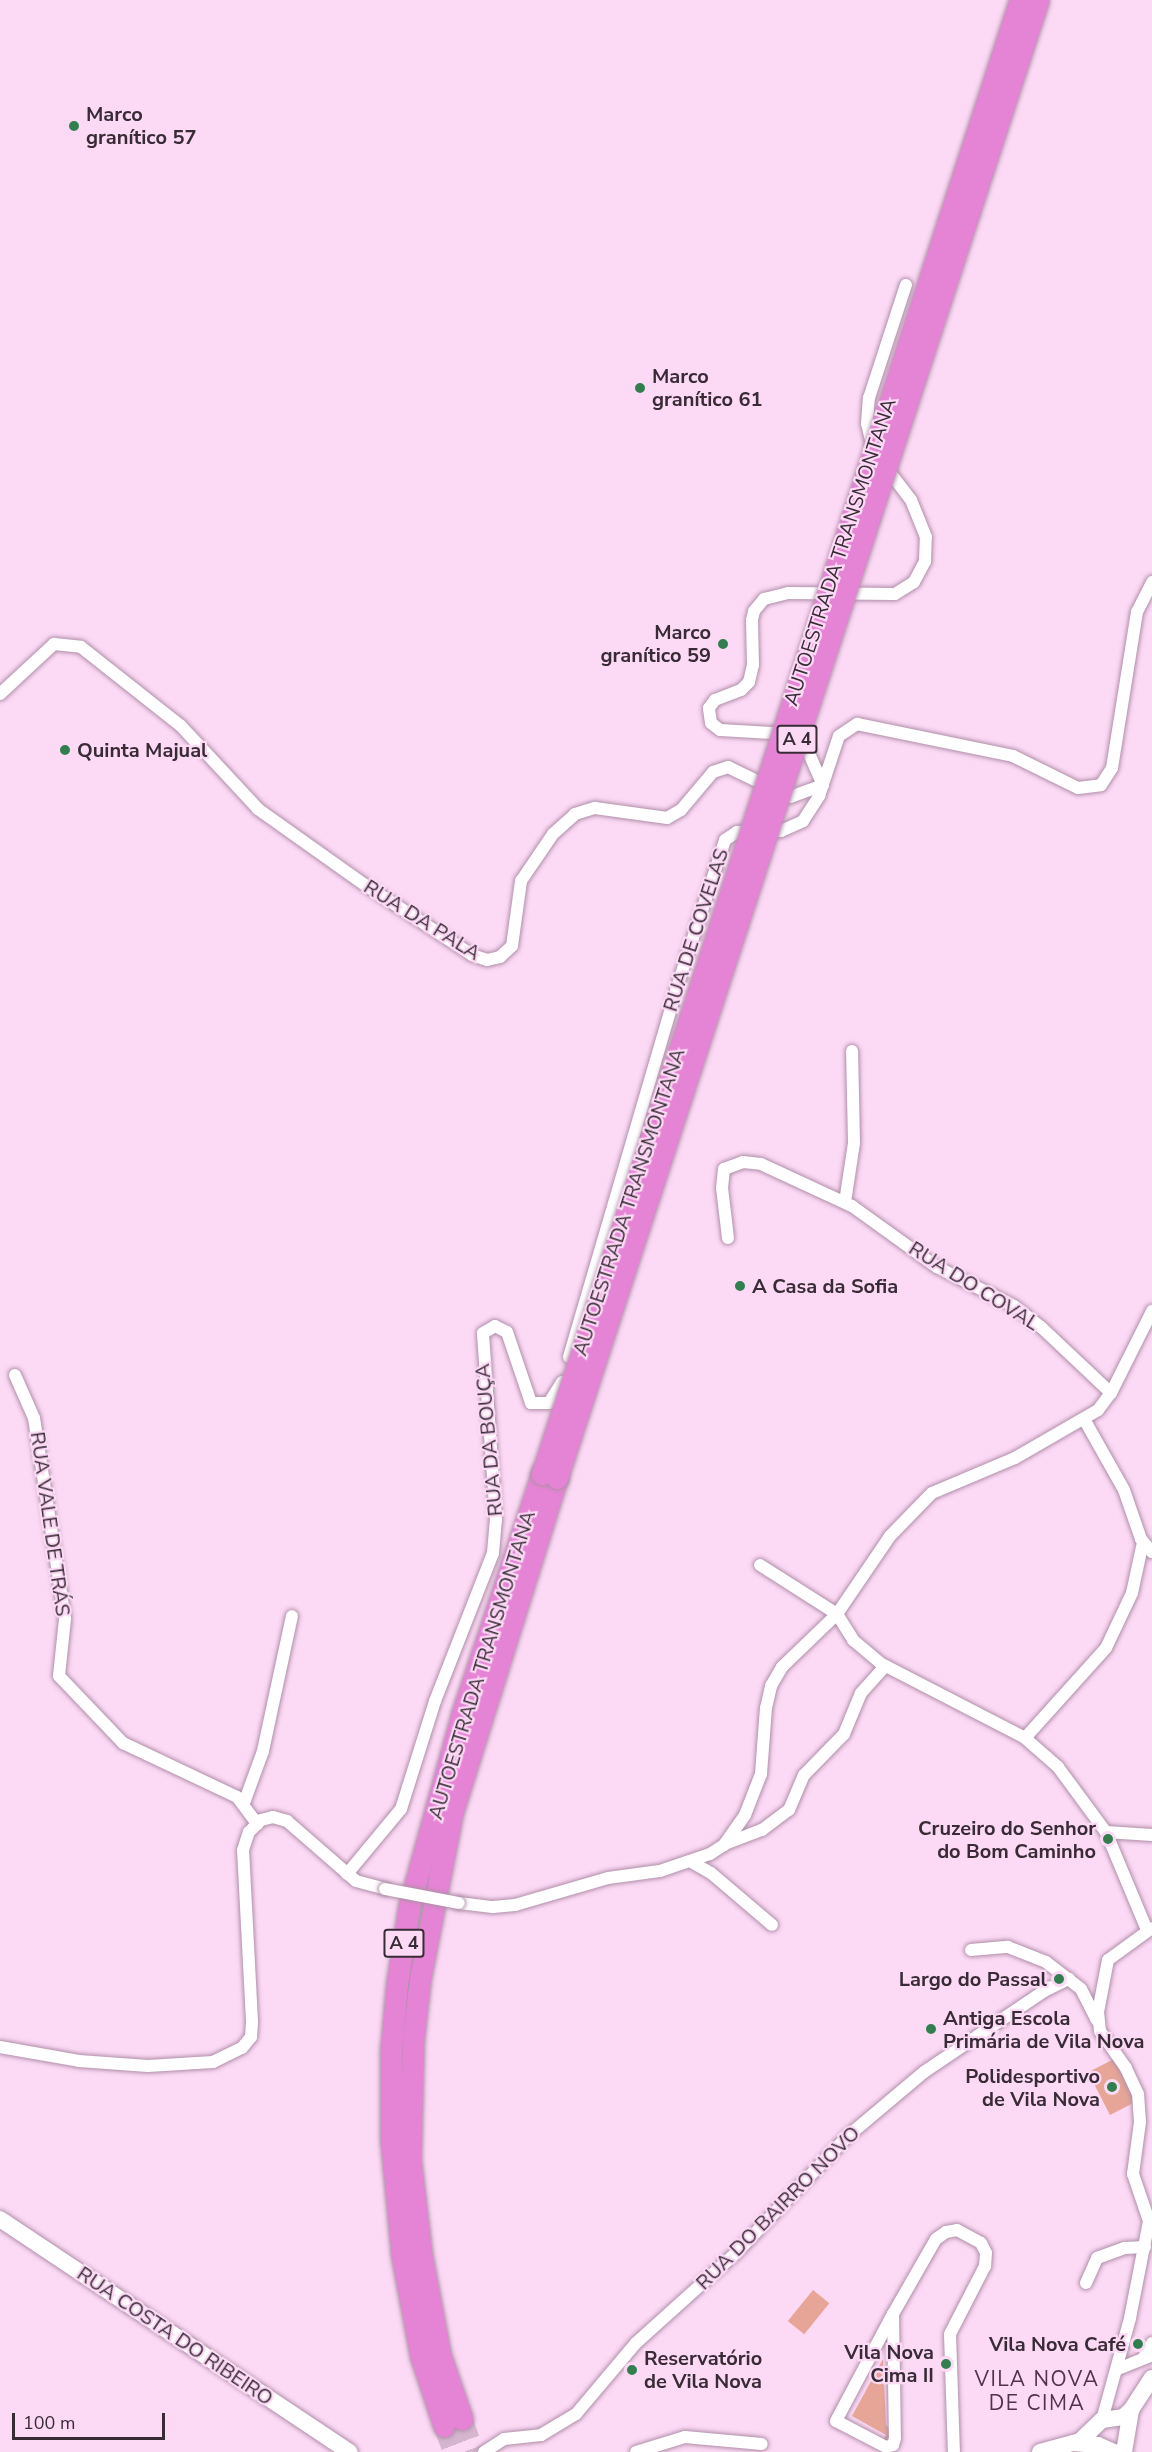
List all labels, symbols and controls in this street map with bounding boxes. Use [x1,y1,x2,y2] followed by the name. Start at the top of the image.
[86,102,196,149] place label: Marco granítico 57
[67,119,81,133] marker: Marco granítico 57
[652,365,762,412] place label: Marco granítico 61
[633,381,647,395] marker: Marco granítico 61
[779,395,901,709] street label: AUTOESTRADA TRANSMONTANA
[601,620,711,667] place label: Marco granítico 59
[716,637,730,651] marker: Marco granítico 59
[776,724,818,754] road number: A 4
[77,738,207,762] place label: Quinta Majual
[58,743,72,757] marker: Quinta Majual
[658,846,734,1014] street label: RUA DE COVELAS
[359,875,485,965] street label: RUA DA PALA
[568,1045,690,1359] street label: AUTOESTRADA TRANSMONTANA
[904,1236,1044,1336] street label: RUA DO COVAL
[752,1274,898,1298] place label: A Casa da Sofia
[733,1279,747,1293] marker: A Casa da Sofia
[470,1363,508,1517] street label: RUA DA BOUÇA
[25,1430,75,1618] street label: RUA VALE DE TRÁS
[424,1508,540,1822] street label: AUTOESTRADA TRANSMONTANA
[918,1816,1096,1863] place label: Cruzeiro do Senhor do Bom Caminho
[1101,1832,1115,1846] marker: Cruzeiro do Senhor do Bom Caminho
[383,1928,425,1958] road number: A 4
[899,1967,1047,1991] place label: Largo do Passal
[1052,1972,1066,1986] marker: Largo do Passal
[943,2006,1144,2053] place label: Antiga Escola Primária de Vila Nova
[924,2022,938,2036] marker: Antiga Escola Primária de Vila Nova
[965,2064,1100,2111] place label: Polidesportivo de Vila Nova
[1105,2080,1119,2094] marker: Polidesportivo de Vila Nova
[691,2121,865,2295] street label: RUA DO BAIRRO NOVO
[73,2261,277,2411] street label: RUA COSTA DO RIBEIRO
[989,2332,1126,2356] place label: Vila Nova Café
[1131,2337,1145,2351] marker: Vila Nova Café
[844,2340,934,2387] place label: Vila Nova Cima II
[644,2346,762,2393] place label: Reservatório de Vila Nova
[939,2357,953,2371] marker: Vila Nova Cima II
[625,2363,639,2377] marker: Reservatório de Vila Nova
[975,2366,1099,2416] district label: VILA NOVA DE CIMA
[15,2401,168,2439] scale bar
[23,2411,75,2435] text: 100 m

